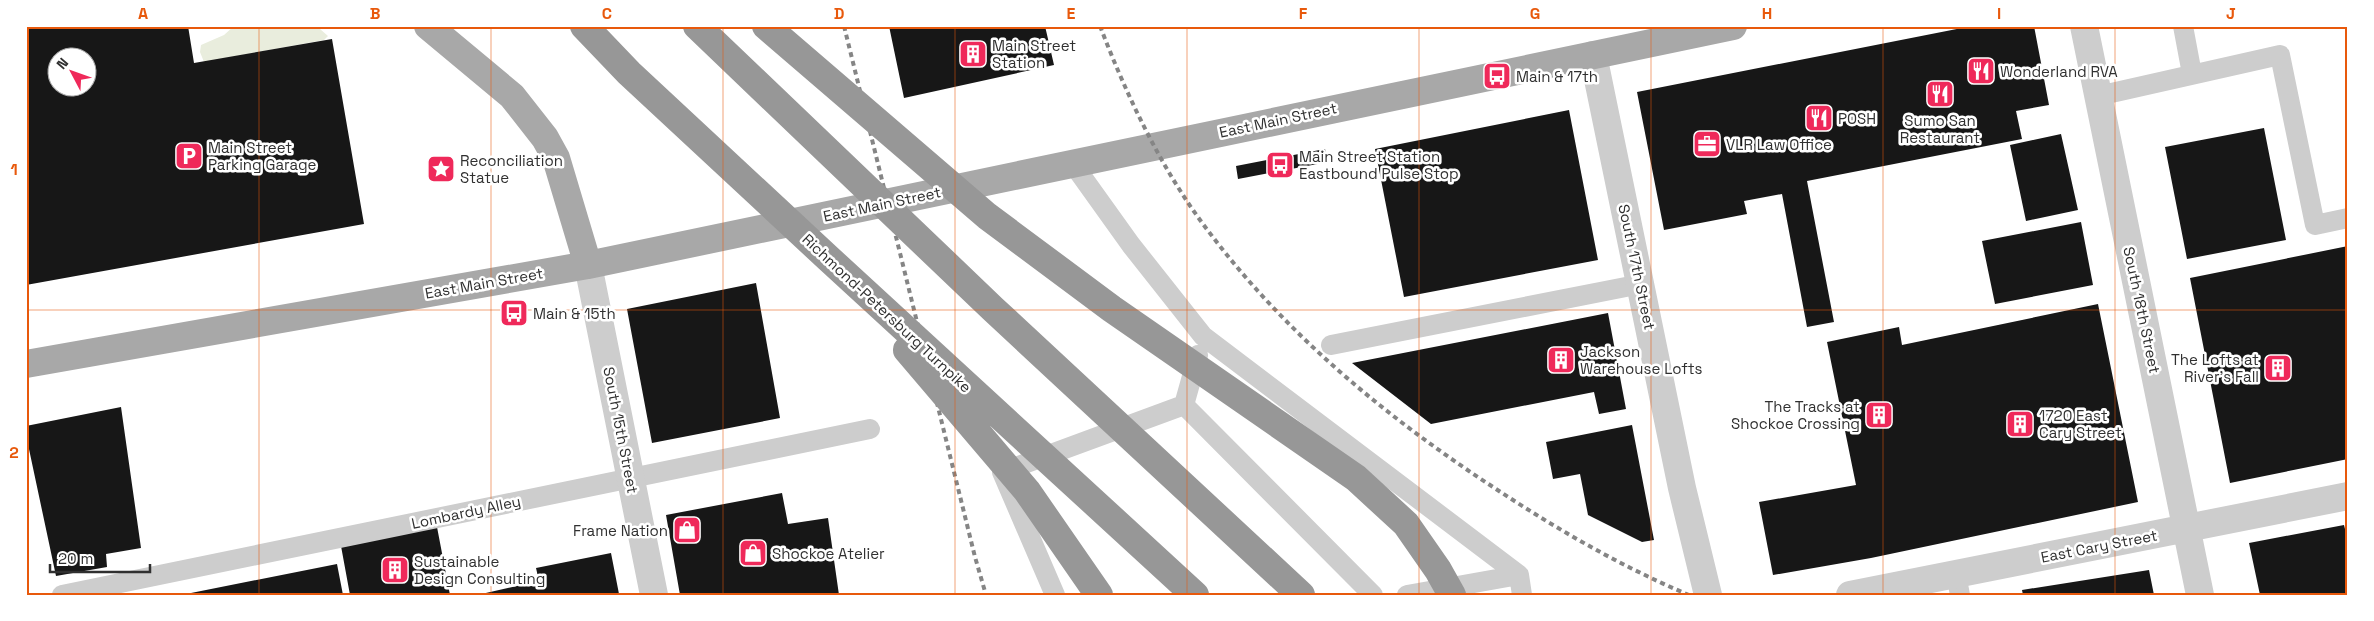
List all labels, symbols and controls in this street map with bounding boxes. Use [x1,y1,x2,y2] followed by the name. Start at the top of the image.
[138,3,148,24] text: A
[370,3,380,24] text: B
[602,3,612,24] text: C
[834,3,844,24] text: D
[1067,3,1076,24] text: E
[1299,3,1308,24] text: F
[1530,3,1540,24] text: G
[1762,3,1772,24] text: H
[1997,3,2001,24] text: I
[2226,3,2236,24] text: J
[992,36,1076,72] place label: Main Street Station
[958,39,988,69] building icon: Main Street Station
[48,48,98,98] north arrow
[52,54,72,73] text: N
[1966,56,1996,86] restaurant icon: Wonderland RVA
[1482,61,1512,91] bus stop icon: Main & 17th
[2000,62,2118,81] place label: Wonderland RVA
[1516,67,1598,86] place label: Main & 17th
[1925,79,1955,109] restaurant icon: Sumo San Restaurant
[1217,98,1339,142] street label: East Main Street
[1804,103,1834,133] restaurant icon: POSH
[1838,109,1876,128] place label: POSH
[1900,111,1980,147] place label: Sumo San Restaurant
[1692,129,1722,159] office icon: VLR Law Office
[1726,135,1832,154] place label: VLR Law Office
[208,138,317,174] place label: Main Street Parking Garage
[174,141,204,171] parking icon: Main Street Parking Garage
[1299,147,1459,183] place label: Main Street Station Eastbound Pulse Stop
[1265,150,1295,180] bus stop icon: Main Street Station Eastbound Pulse Stop
[460,151,563,187] place label: Reconciliation Statue
[426,154,456,184] place icon: Reconciliation Statue
[10,159,18,180] text: 1
[821,182,943,226] street label: East Main Street
[1614,202,1660,332] street label: South 17th Street
[798,230,976,397] street label: Richmond-Petersburg Turnpike
[2119,245,2165,375] street label: South 18th Street
[423,263,545,303] street label: East Main Street
[499,298,529,328] bus stop icon: Main & 15th
[533,304,616,323] place label: Main & 15th
[1580,342,1703,378] place label: Jackson Warehouse Lofts
[1546,345,1576,375] building icon: Jackson Warehouse Lofts
[2171,350,2259,386] place label: The Lofts at River's Fall
[2263,353,2293,383] building icon: The Lofts at River's Fall
[599,365,643,495] street label: South 15th Street
[1731,397,1860,433] place label: The Tracks at Shockoe Crossing
[1864,400,1894,430] building icon: The Tracks at Shockoe Crossing
[2039,406,2122,442] place label: 1720 East Cary Street
[2005,409,2035,439] building icon: 1720 East Cary Street
[9,442,19,463] text: 2
[410,491,522,533] street label: Lombardy Alley
[672,515,702,545] shop icon: Frame Nation
[573,521,668,540] place label: Frame Nation
[2039,525,2159,567] street label: East Cary Street
[738,538,768,568] shop icon: Shockoe Atelier
[50,541,150,573] scale bar
[772,544,885,563] place label: Shockoe Atelier
[58,549,93,568] text: 20 m
[414,552,545,588] place label: Sustainable Design Consulting
[380,555,410,585] building icon: Sustainable Design Consulting

